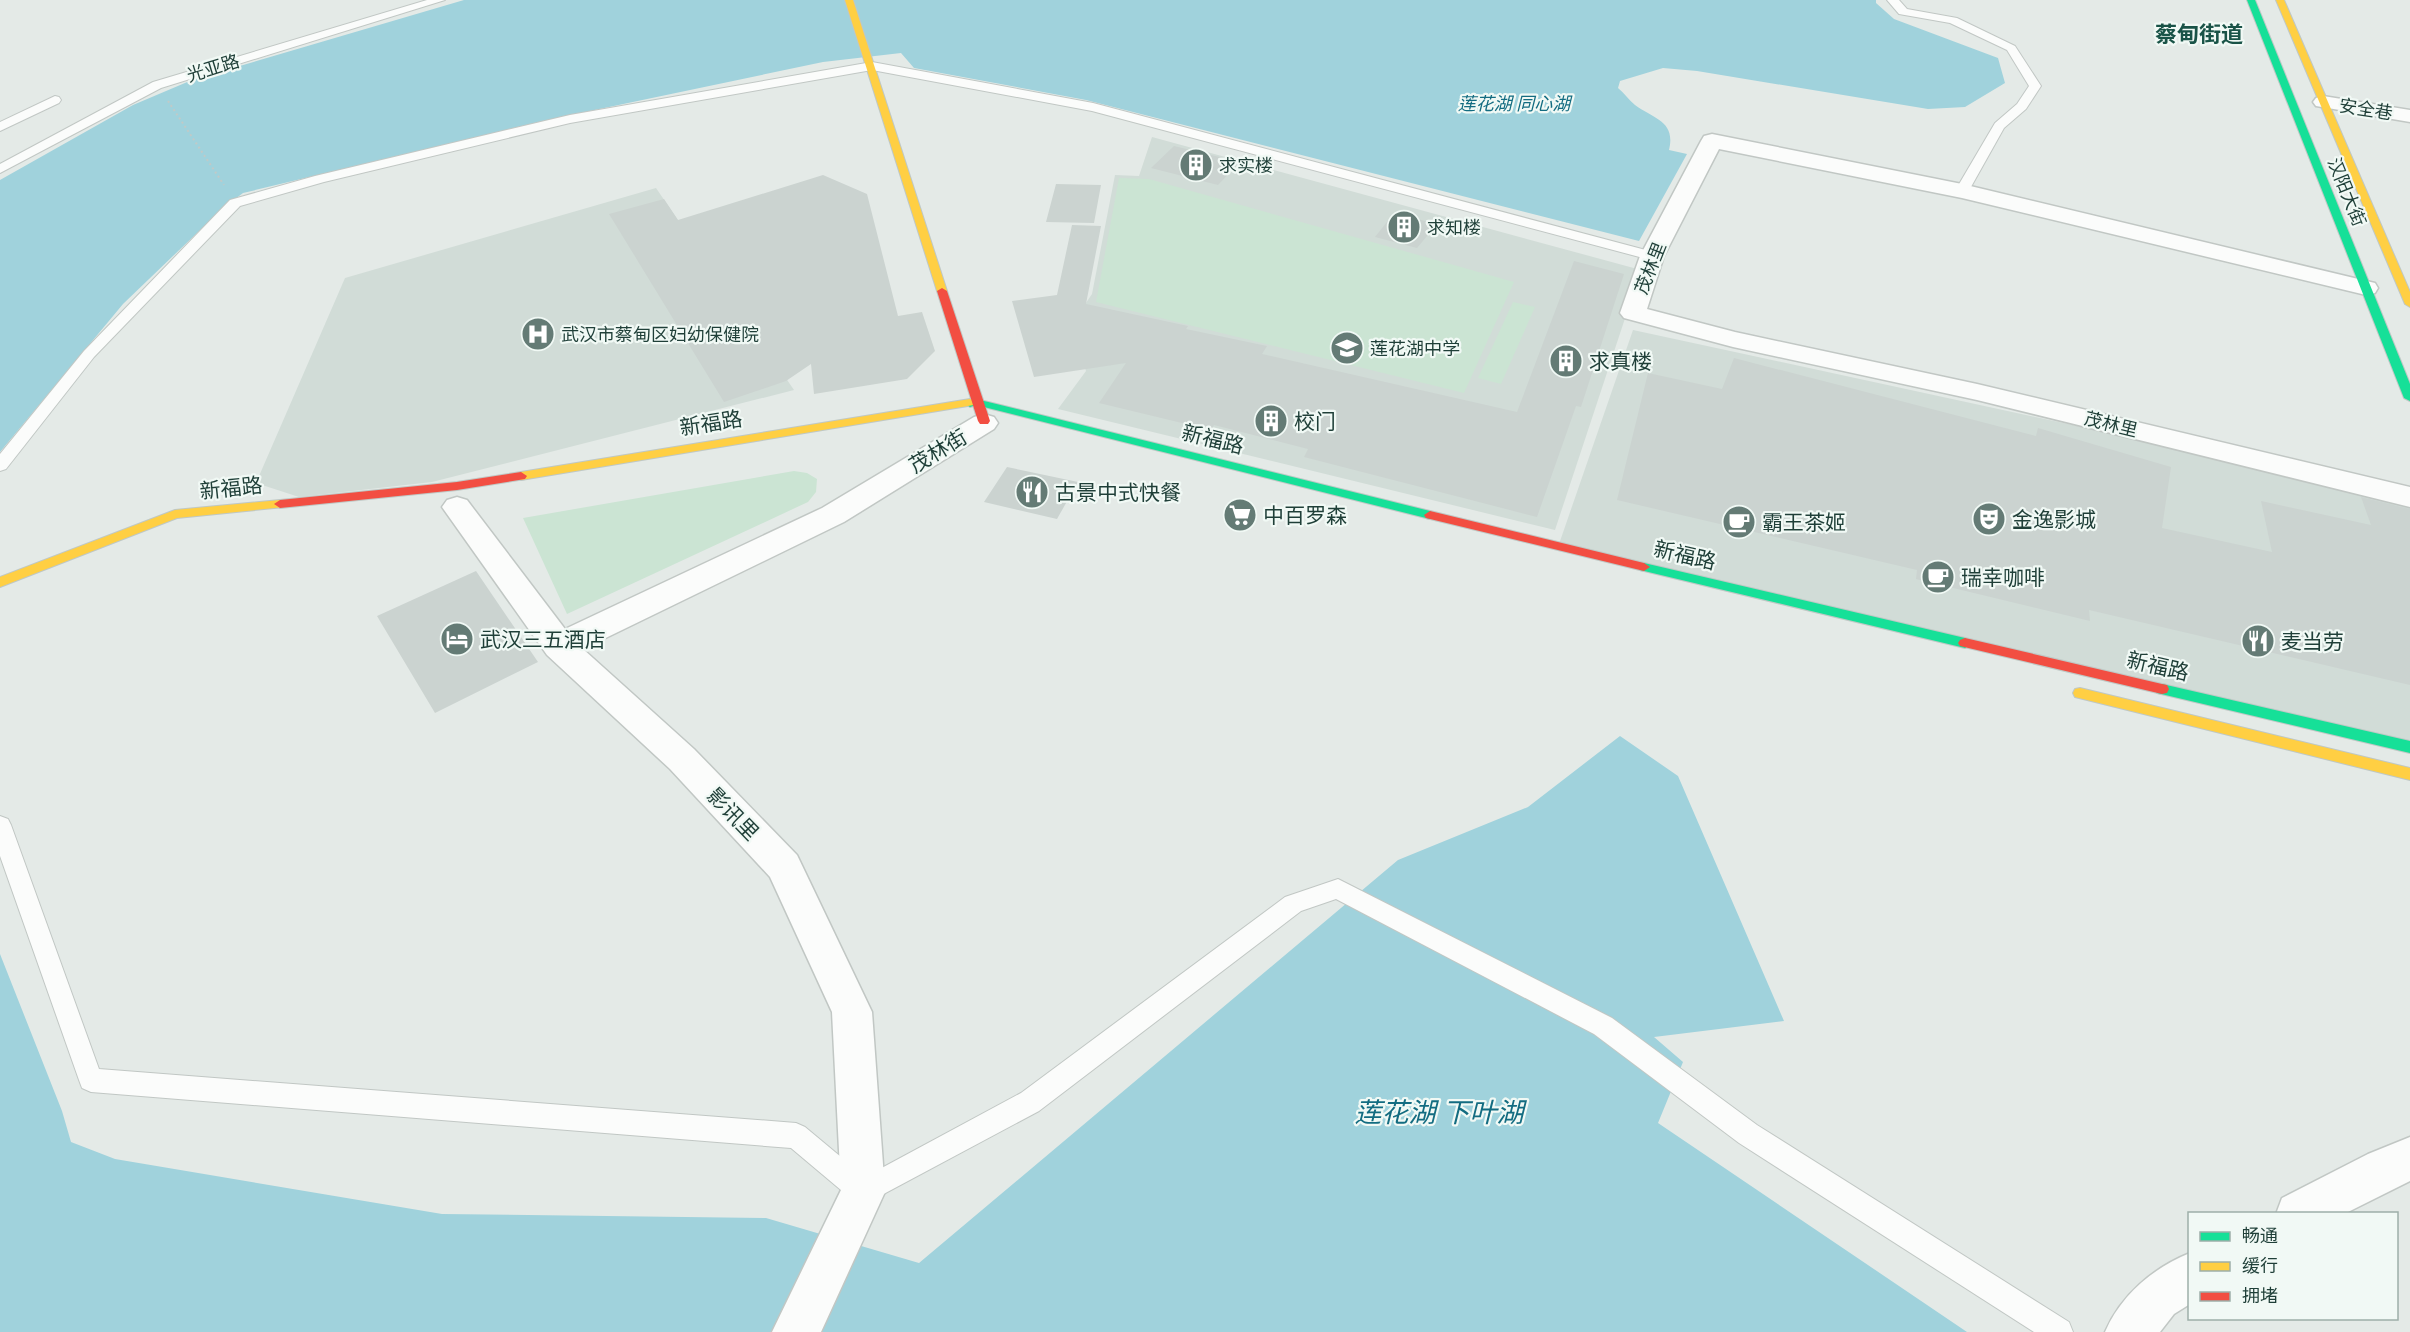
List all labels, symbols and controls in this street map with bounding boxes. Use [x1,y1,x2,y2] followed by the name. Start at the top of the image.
[2155,20,2243,48] district label: 蔡甸街道
[184,49,242,87] street label: 光亚路
[1458,92,1573,115] water label: 莲花湖 同心湖
[2338,93,2394,125] street label: 安全巷
[1178,147,1214,183] building icon: 求实楼
[1219,154,1273,177] place label: 求实楼
[2323,154,2371,230] street label: 汉阳大街
[1386,209,1422,245] building icon: 求知楼
[1427,216,1481,239] place label: 求知楼
[1629,239,1671,297] street label: 茂林里
[520,316,556,352] hospital icon: 武汉市蔡甸区妇幼保健院
[561,323,759,346] place label: 武汉市蔡甸区妇幼保健院
[1329,330,1365,366] school or university icon: 莲花湖中学
[1370,337,1460,360] place label: 莲花湖中学
[1548,343,1584,379] building icon: 求真楼
[1589,348,1652,375] place label: 求真楼
[1253,403,1289,439] building icon: 校门
[678,405,744,441] street label: 新福路
[2082,406,2140,442] street label: 茂林里
[1294,408,1336,435] place label: 校门
[1179,418,1247,460] street label: 新福路
[904,423,972,479] street label: 茂林街
[198,471,264,505] street label: 新福路
[1014,474,1050,510] restaurant icon: 古景中式快餐
[1055,479,1181,506] place label: 古景中式快餐
[1222,497,1258,533] supermarket icon: 中百罗森
[1971,501,2007,537] theatre icon: 金逸影城
[1263,502,1347,529] place label: 中百罗森
[1721,504,1757,540] cafe icon: 霸王茶姬
[2012,506,2096,533] place label: 金逸影城
[1762,509,1846,536] place label: 霸王茶姬
[1651,535,1719,575] street label: 新福路
[1920,559,1956,595] cafe icon: 瑞幸咖啡
[1961,564,2045,591] place label: 瑞幸咖啡
[439,621,475,657] hotel icon: 武汉三五酒店
[2240,623,2276,659] restaurant icon: 麦当劳
[480,626,606,653] place label: 武汉三五酒店
[2281,628,2344,655] place label: 麦当劳
[2124,646,2192,686] street label: 新福路
[701,782,765,846] street label: 影讯里
[1355,1095,1527,1130] water label: 莲花湖 下叶湖
[2188,1212,2398,1320] legend
[2242,1224,2278,1247] text: 畅通
[2242,1254,2278,1277] text: 缓行
[2242,1284,2278,1307] text: 拥堵

